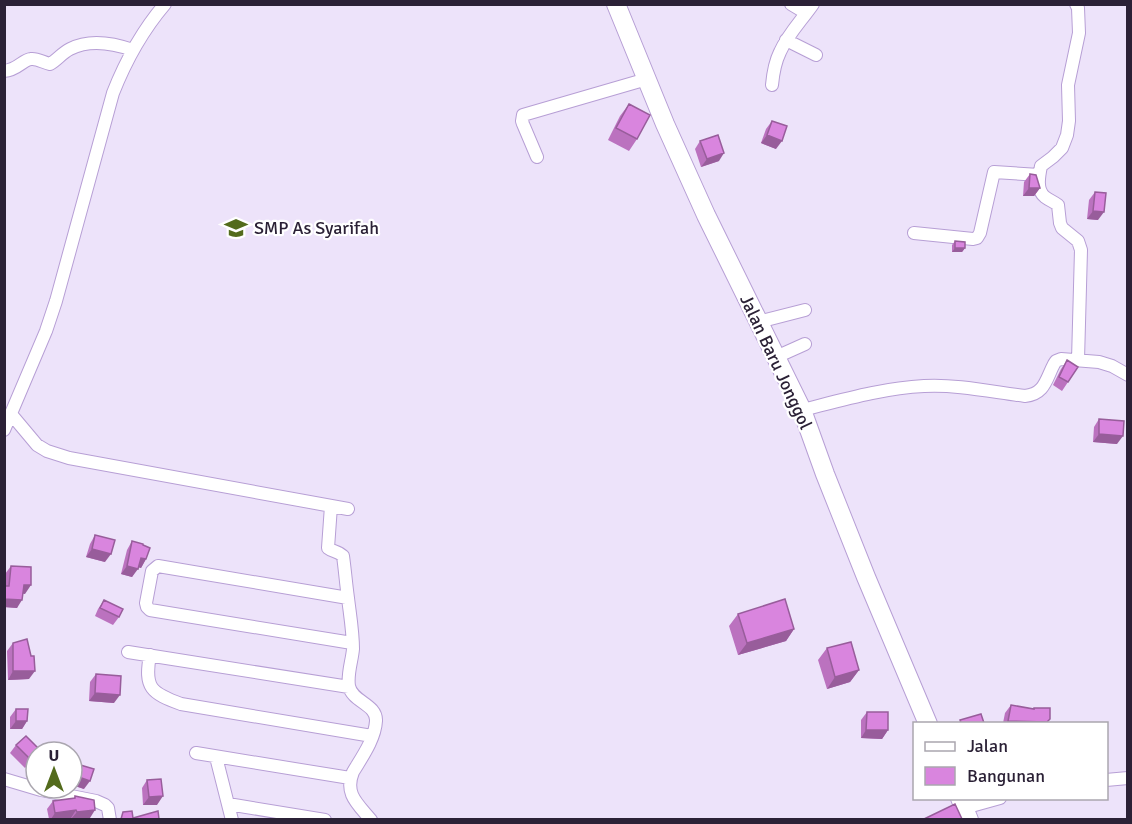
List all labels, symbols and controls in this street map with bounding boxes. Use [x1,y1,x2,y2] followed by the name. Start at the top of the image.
[223,215,249,241] school or university icon: SMP As Syarifah
[254,217,379,239] place label: SMP As Syarifah
[735,291,817,433] street label: Jalan Baru Jonggol
[913,722,1108,800] legend
[967,735,1008,757] text: Jalan
[24,740,84,800] north arrow
[49,746,59,766] text: U
[967,765,1045,787] text: Bangunan

